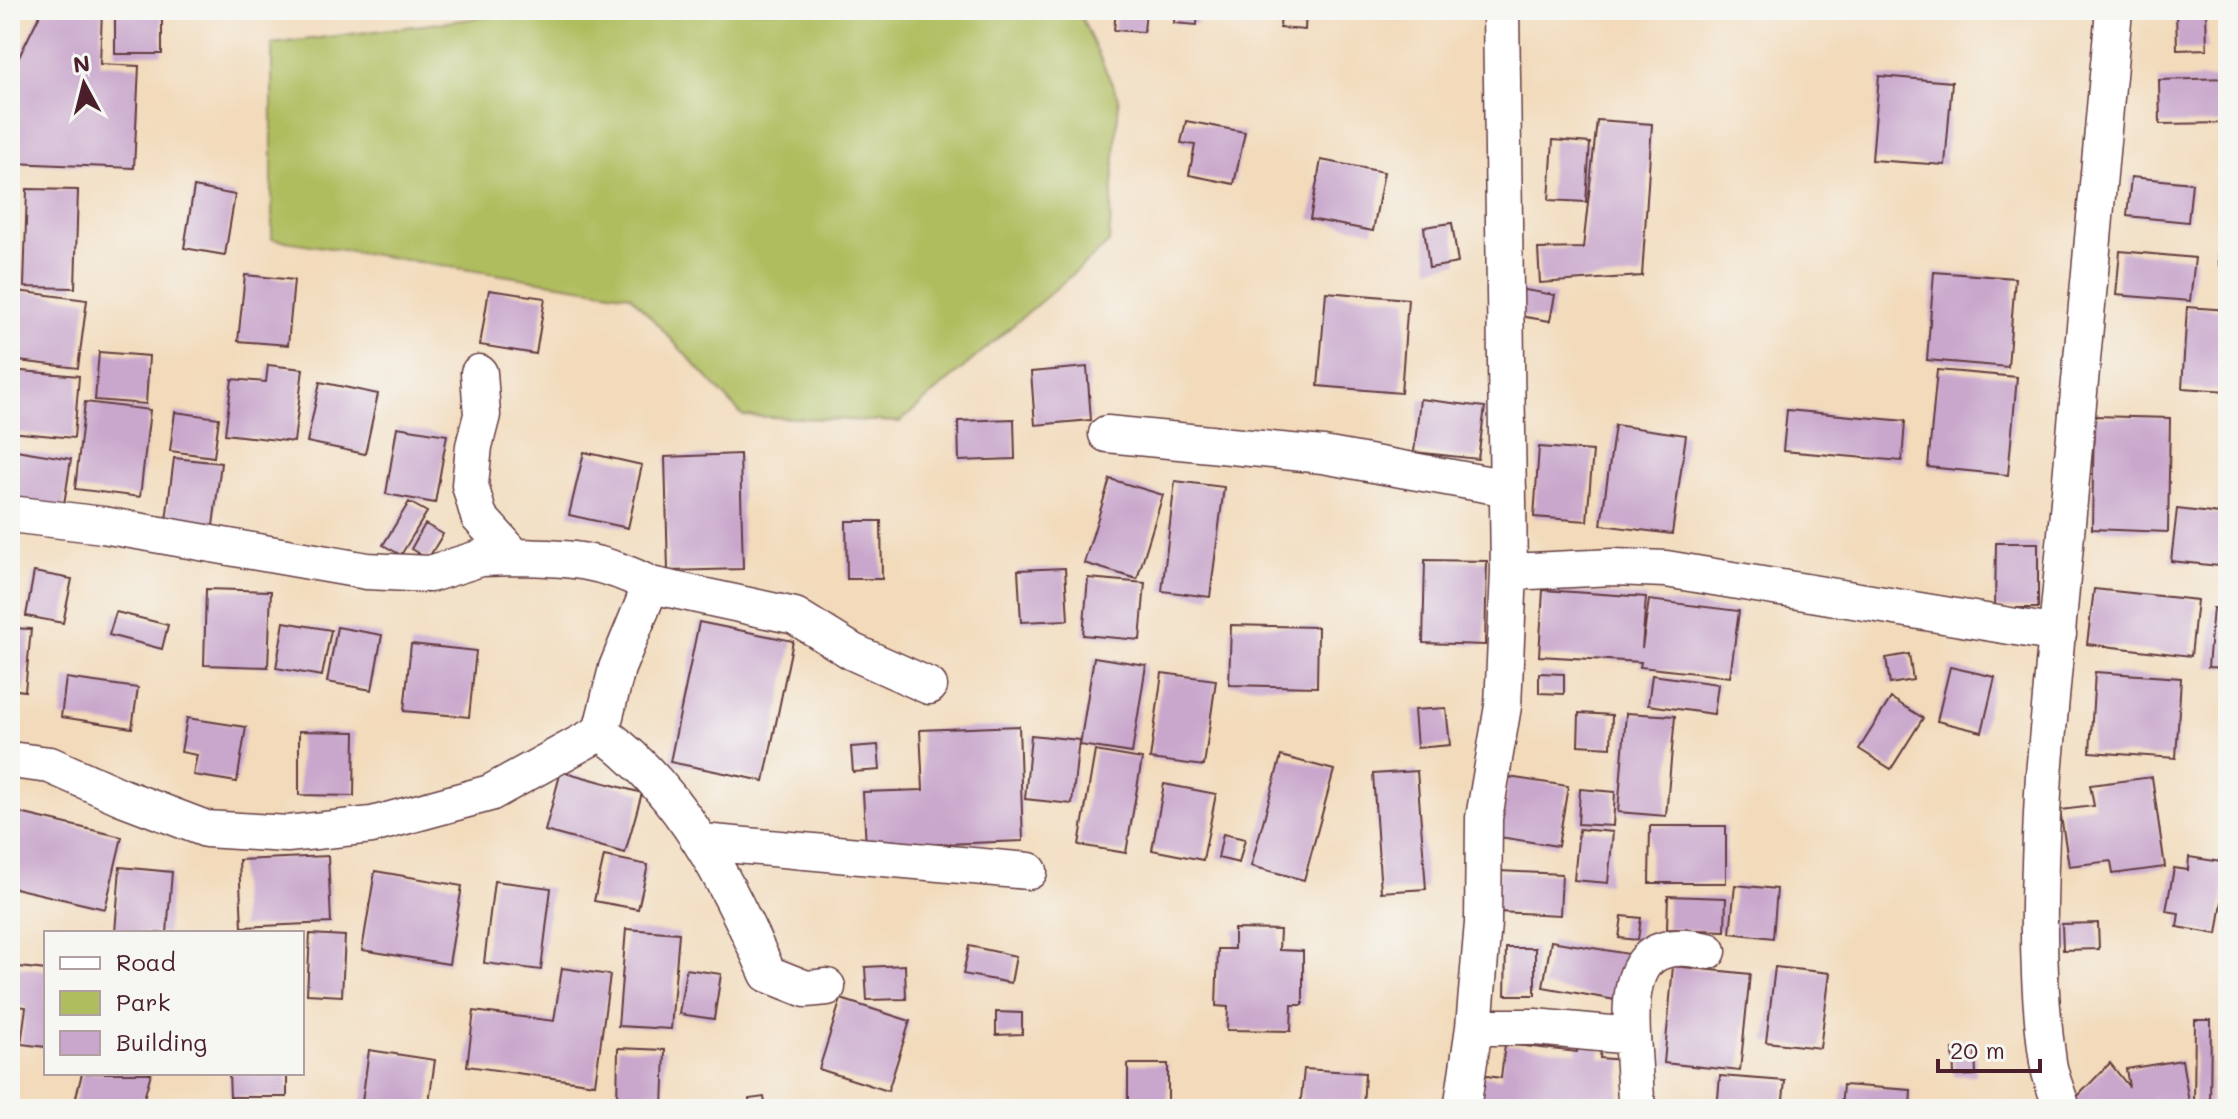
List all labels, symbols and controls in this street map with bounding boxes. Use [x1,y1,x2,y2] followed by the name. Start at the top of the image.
[44,44,124,124] north arrow
[71,48,92,79] text: N
[44,931,304,1075] legend
[116,946,176,977] text: Road
[116,986,170,1017] text: Park
[1938,1023,2040,1073] scale bar
[116,1026,207,1057] text: Building
[1950,1034,2005,1065] text: 20 m

